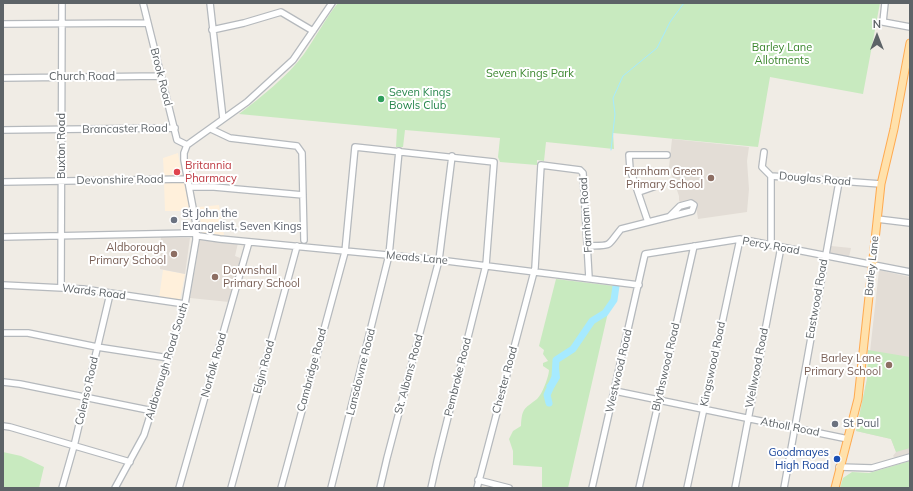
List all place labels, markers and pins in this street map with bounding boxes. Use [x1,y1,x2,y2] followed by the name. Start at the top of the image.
[389,86,451,112] place label: Seven Kings Bowls Club
[376,94,386,104] marker: Seven Kings Bowls Club
[185,159,237,185] place label: Britannia Pharmacy
[624,165,703,191] place label: Farnham Green Primary School
[172,167,182,177] marker: Britannia Pharmacy
[706,173,716,183] marker: Farnham Green Primary School
[182,207,302,233] place label: St John the Evangelist, Seven Kings
[169,215,179,225] marker: St John the Evangelist, Seven Kings
[89,241,166,267] place label: Aldborough Primary School
[169,249,179,259] marker: Aldborough Primary School
[223,264,300,290] place label: Downshall Primary School
[210,272,220,282] marker: Downshall Primary School
[804,352,881,378] place label: Barley Lane Primary School
[884,360,894,370] marker: Barley Lane Primary School
[843,417,879,431] place label: St Paul
[830,419,840,429] marker: St Paul
[768,446,829,472] place label: Goodmayes High Road
[832,454,842,464] marker: Goodmayes High Road

